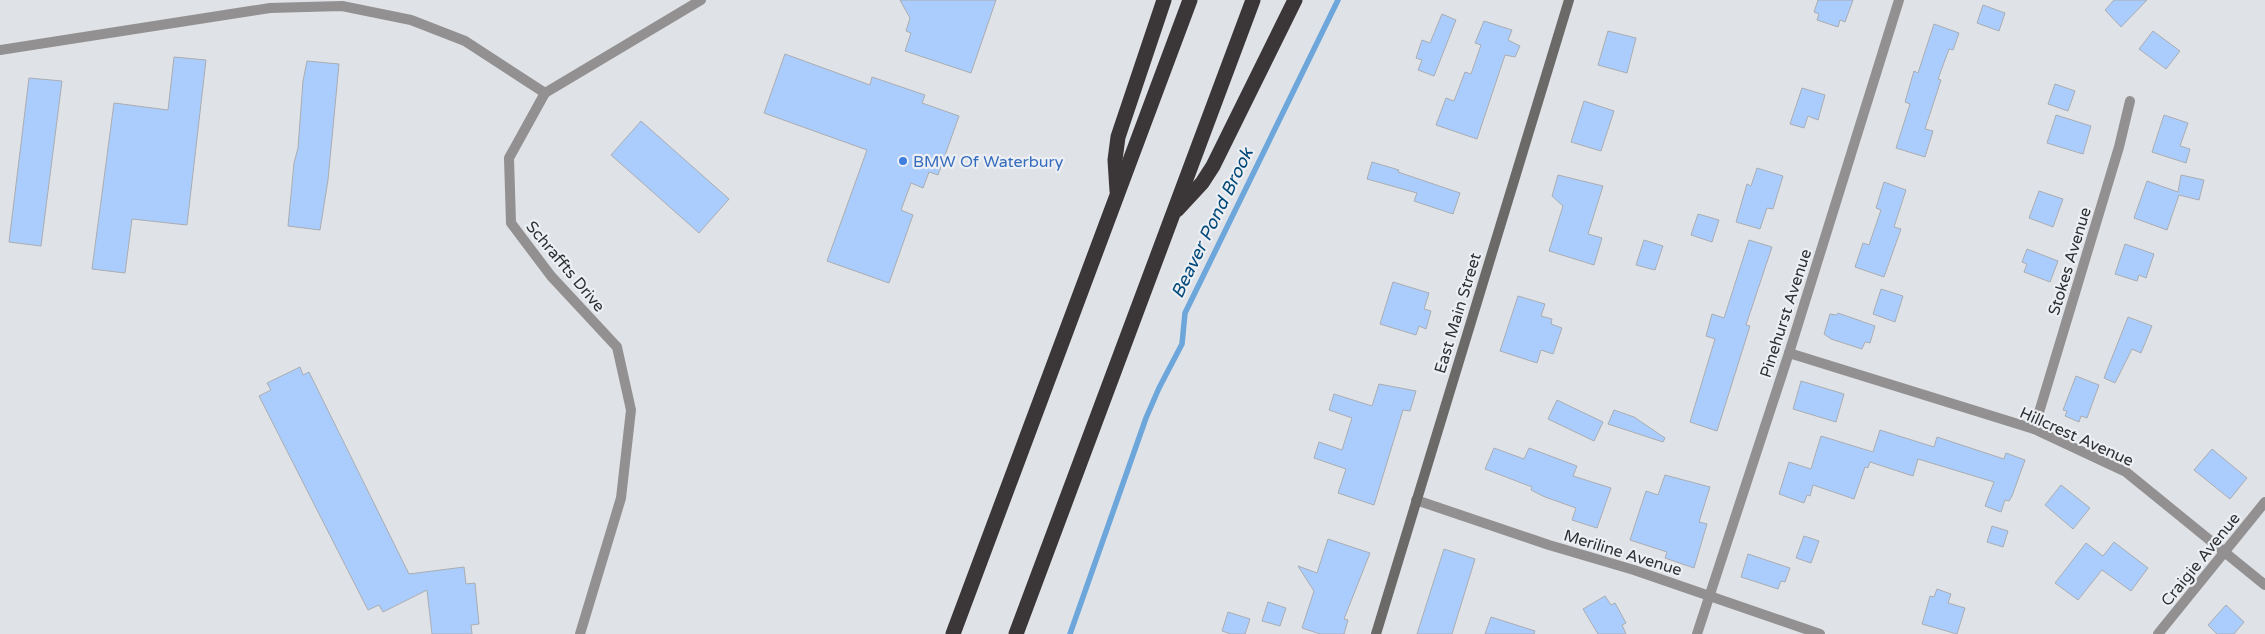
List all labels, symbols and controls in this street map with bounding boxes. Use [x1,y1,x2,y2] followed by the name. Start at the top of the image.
[1166,143,1258,302] water label: Beaver Pond Brook
[913,152,1064,172] place label: BMW Of Waterbury
[897,155,909,167] marker: BMW Of Waterbury
[2044,205,2096,318] street label: Stokes Avenue
[521,217,609,316] street label: Schraffts Drive
[1756,246,1816,380] street label: Pinehurst Avenue
[1430,251,1486,376] street label: East Main Street
[2017,403,2137,471] street label: Hillcrest Avenue
[2157,509,2245,610] street label: Craigie Avenue
[1561,525,1684,580] street label: Meriline Avenue

